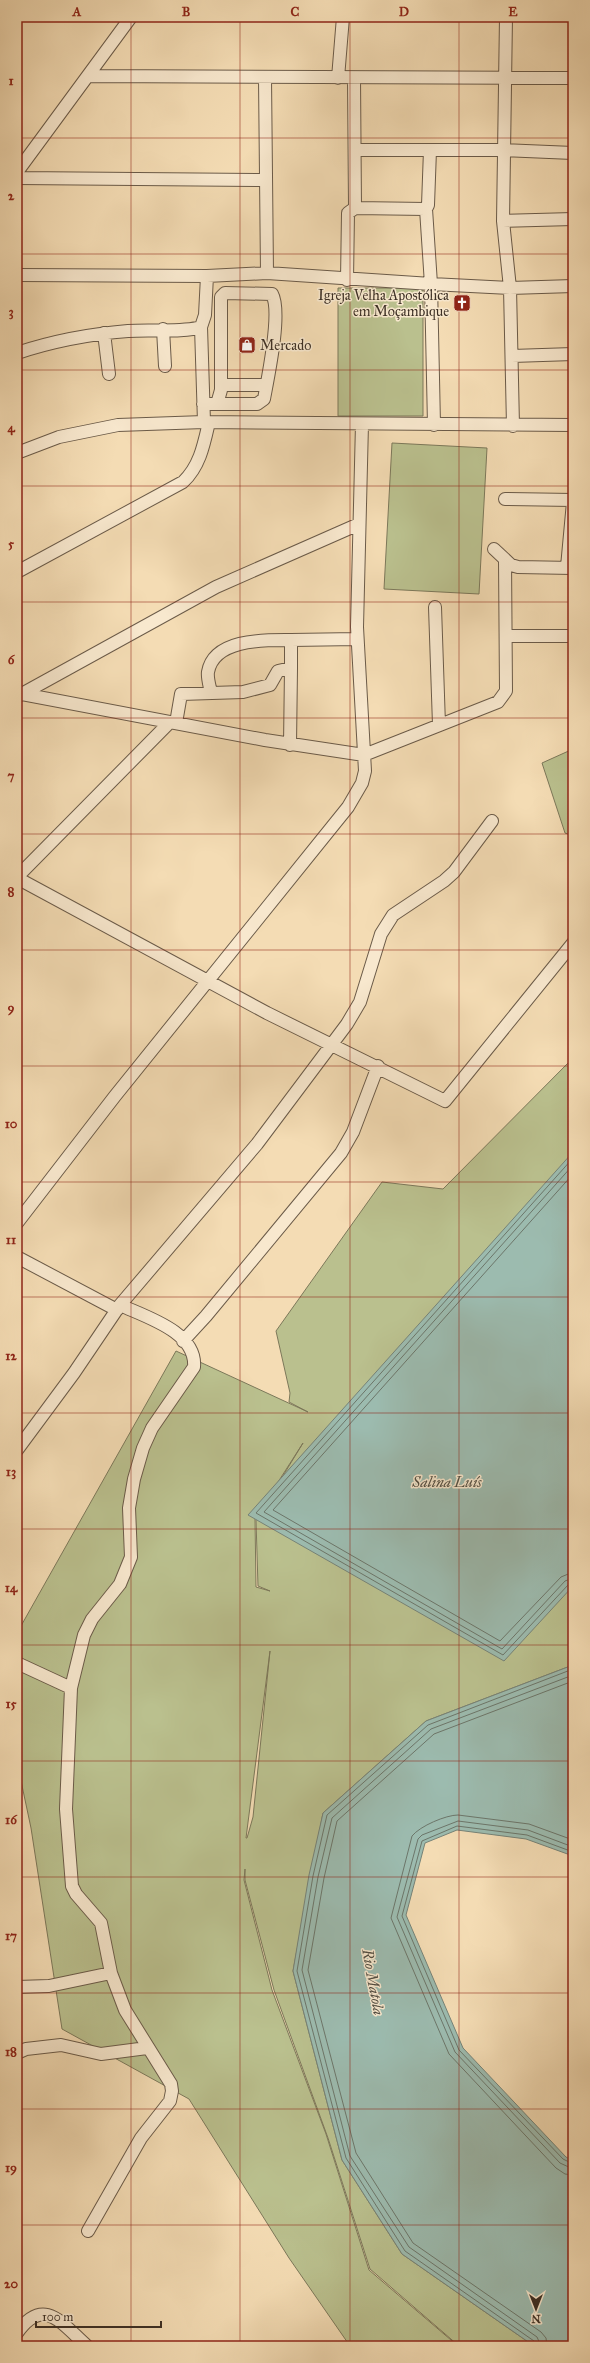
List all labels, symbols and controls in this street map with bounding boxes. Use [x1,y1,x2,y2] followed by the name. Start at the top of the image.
[72,4,82,20] text: A
[182,4,191,20] text: B
[291,4,300,20] text: C
[399,4,409,20] text: D
[508,4,518,20] text: E
[8,73,14,89] text: 1
[8,188,15,204] text: 2
[318,287,449,321] place label: Igreja Velha Apostólica em Moçambique
[452,293,472,313] church icon: Igreja Velha Apostólica em Moçambique
[8,304,14,320] text: 3
[237,335,257,355] shop icon: Mercado
[260,337,311,354] place label: Mercado
[7,420,15,436] text: 4
[8,536,15,552] text: 5
[8,652,16,668] text: 6
[8,768,15,784] text: 7
[8,884,15,900] text: 8
[8,1000,15,1016] text: 9
[5,1116,18,1132] text: 10
[6,1232,16,1248] text: 11
[5,1348,17,1364] text: 12
[6,1464,16,1480] text: 13
[411,1473,482,1491] water label: Salina Luís
[5,1580,18,1596] text: 14
[5,1696,17,1712] text: 15
[5,1812,18,1828] text: 16
[5,1928,17,1944] text: 17
[358,1947,388,2016] water label: Rio Matola
[5,2044,17,2060] text: 18
[5,2160,17,2176] text: 19
[4,2276,18,2292] text: 20
[516,2289,556,2329] north arrow
[36,2303,161,2329] scale bar
[42,2310,73,2324] text: 100 m
[531,2312,541,2325] text: N

